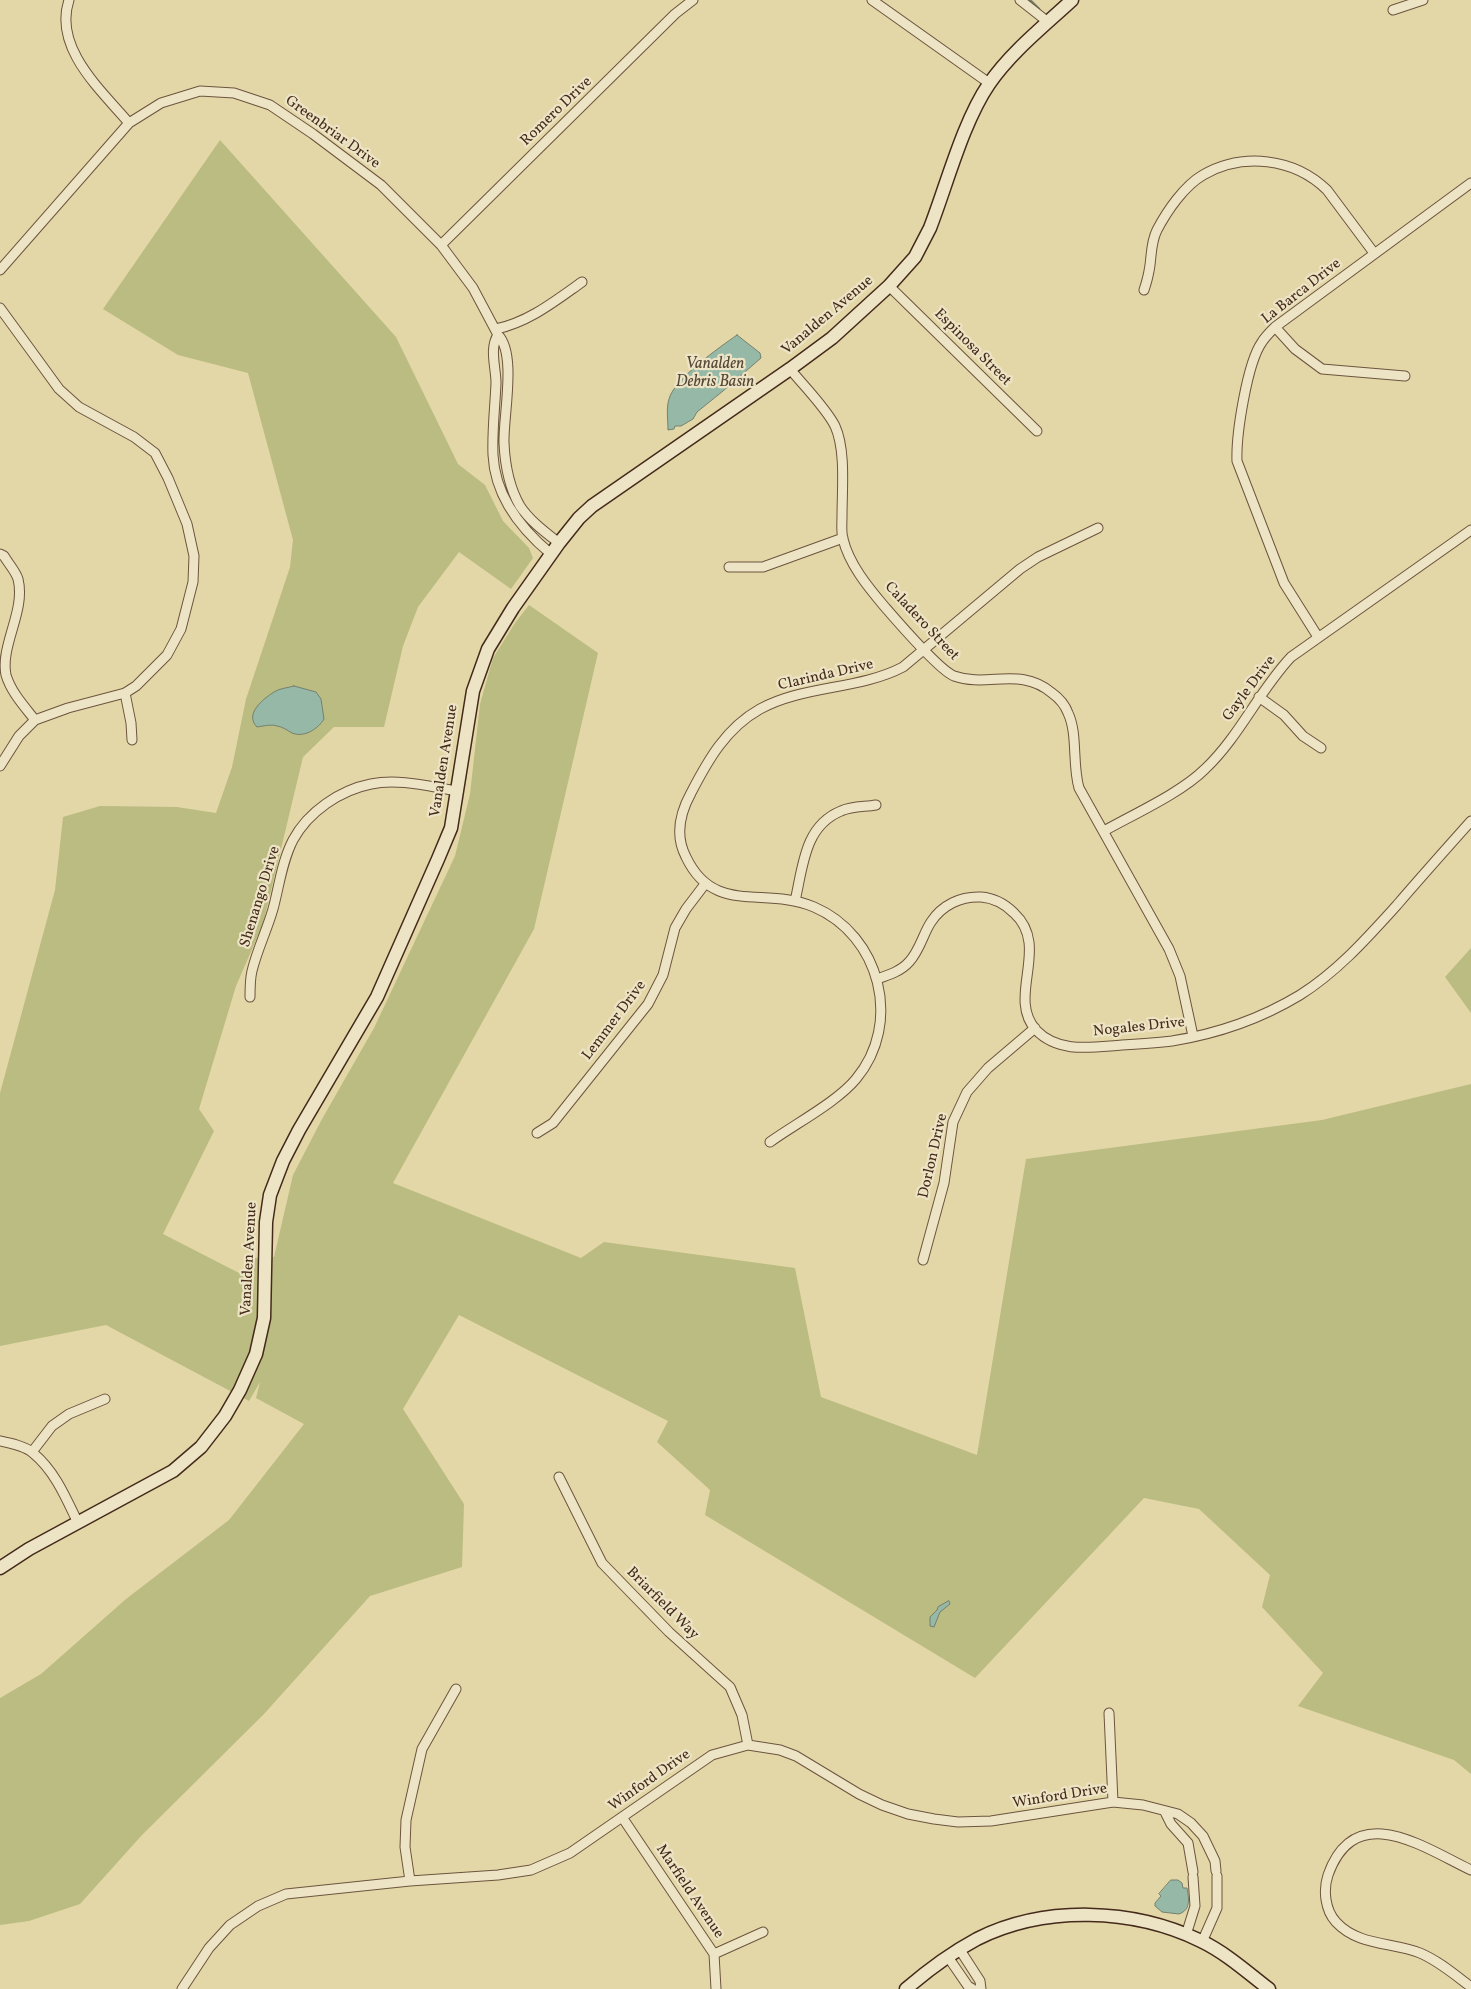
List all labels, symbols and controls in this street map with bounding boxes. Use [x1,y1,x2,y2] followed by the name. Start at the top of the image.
[518,73,596,151] street label: Romero Drive
[281,93,383,173] street label: Greenbriar Drive
[1259,255,1345,329] street label: La Barca Drive
[779,272,877,360] street label: Vanalden Avenue
[930,306,1014,390] street label: Espinosa Street
[676,355,754,393] water label: Vanalden Debris Basin
[880,579,962,665] street label: Caladero Street
[1220,653,1280,725] street label: Gayle Drive
[777,656,875,696] street label: Clarinda Drive
[427,703,463,819] street label: Vanalden Avenue
[237,844,285,950] street label: Shenango Drive
[579,978,651,1064] street label: Lemmer Drive
[1092,1014,1186,1042] street label: Nogales Drive
[916,1112,952,1200] street label: Dorlon Drive
[238,1202,262,1316] street label: Vanalden Avenue
[622,1564,702,1644] street label: Briarfield Way
[606,1746,694,1816] street label: Winford Drive
[1011,1781,1109,1813] street label: Winford Drive
[651,1842,727,1942] street label: Marfield Avenue

